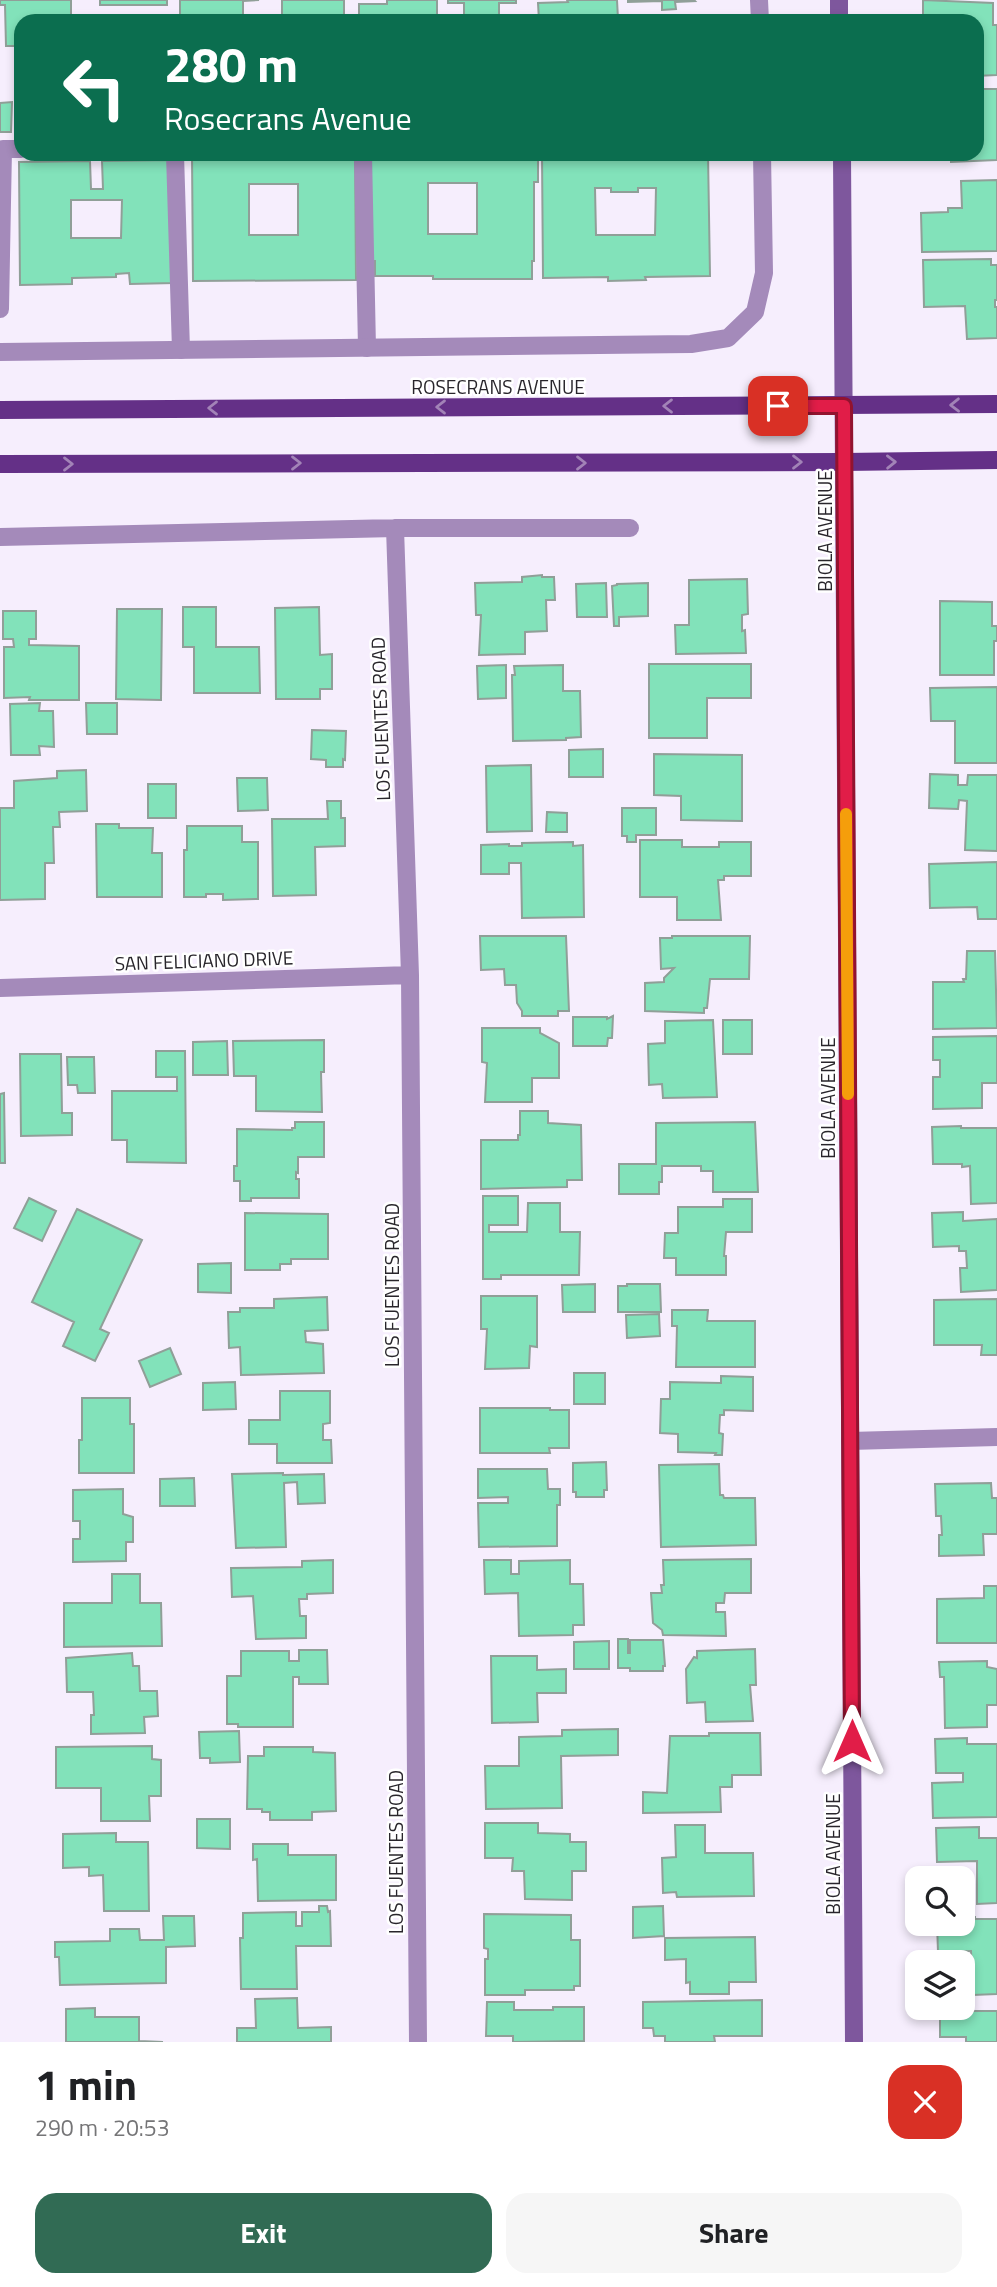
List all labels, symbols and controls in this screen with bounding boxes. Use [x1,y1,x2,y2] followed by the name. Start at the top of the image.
[164,26,298,101] text: 280 m
[49,42,140,133] icon: left
[164,94,412,142] text: Rosecrans Avenue
[411,372,585,401] street label: ROSECRANS AVENUE
[748,376,808,436] pin
[759,387,797,425] icon: arrive
[950,397,961,412] one-way arrow
[663,398,673,414] one-way arrow
[435,399,446,415] one-way arrow
[208,401,219,416] one-way arrow
[792,454,802,470] one-way arrow
[886,454,897,469] one-way arrow
[291,455,301,471] one-way arrow
[576,455,586,471] one-way arrow
[63,456,74,472] one-way arrow
[810,470,839,592] street label: BIOLA AVENUE
[363,637,397,801] street label: LOS FUENTES ROAD
[114,942,294,978] street label: SAN FELICIANO DRIVE
[813,1037,842,1159] street label: BIOLA AVENUE
[377,1203,406,1367] street label: LOS FUENTES ROAD
[815,1704,889,1778] position arrow
[381,1770,410,1934] street label: LOS FUENTES ROAD
[818,1793,847,1915] street label: BIOLA AVENUE
[905,1866,975,2020] map controls
[905,1866,975,1936] button: search
[905,1950,975,2020] button: layers
[35,2052,137,2116] text: 1 min
[888,2065,962,2139] button: close
[35,2110,170,2145] text: 290 m · 20:53
[35,2193,492,2273] button: Exit
[506,2193,962,2273] button: Share

